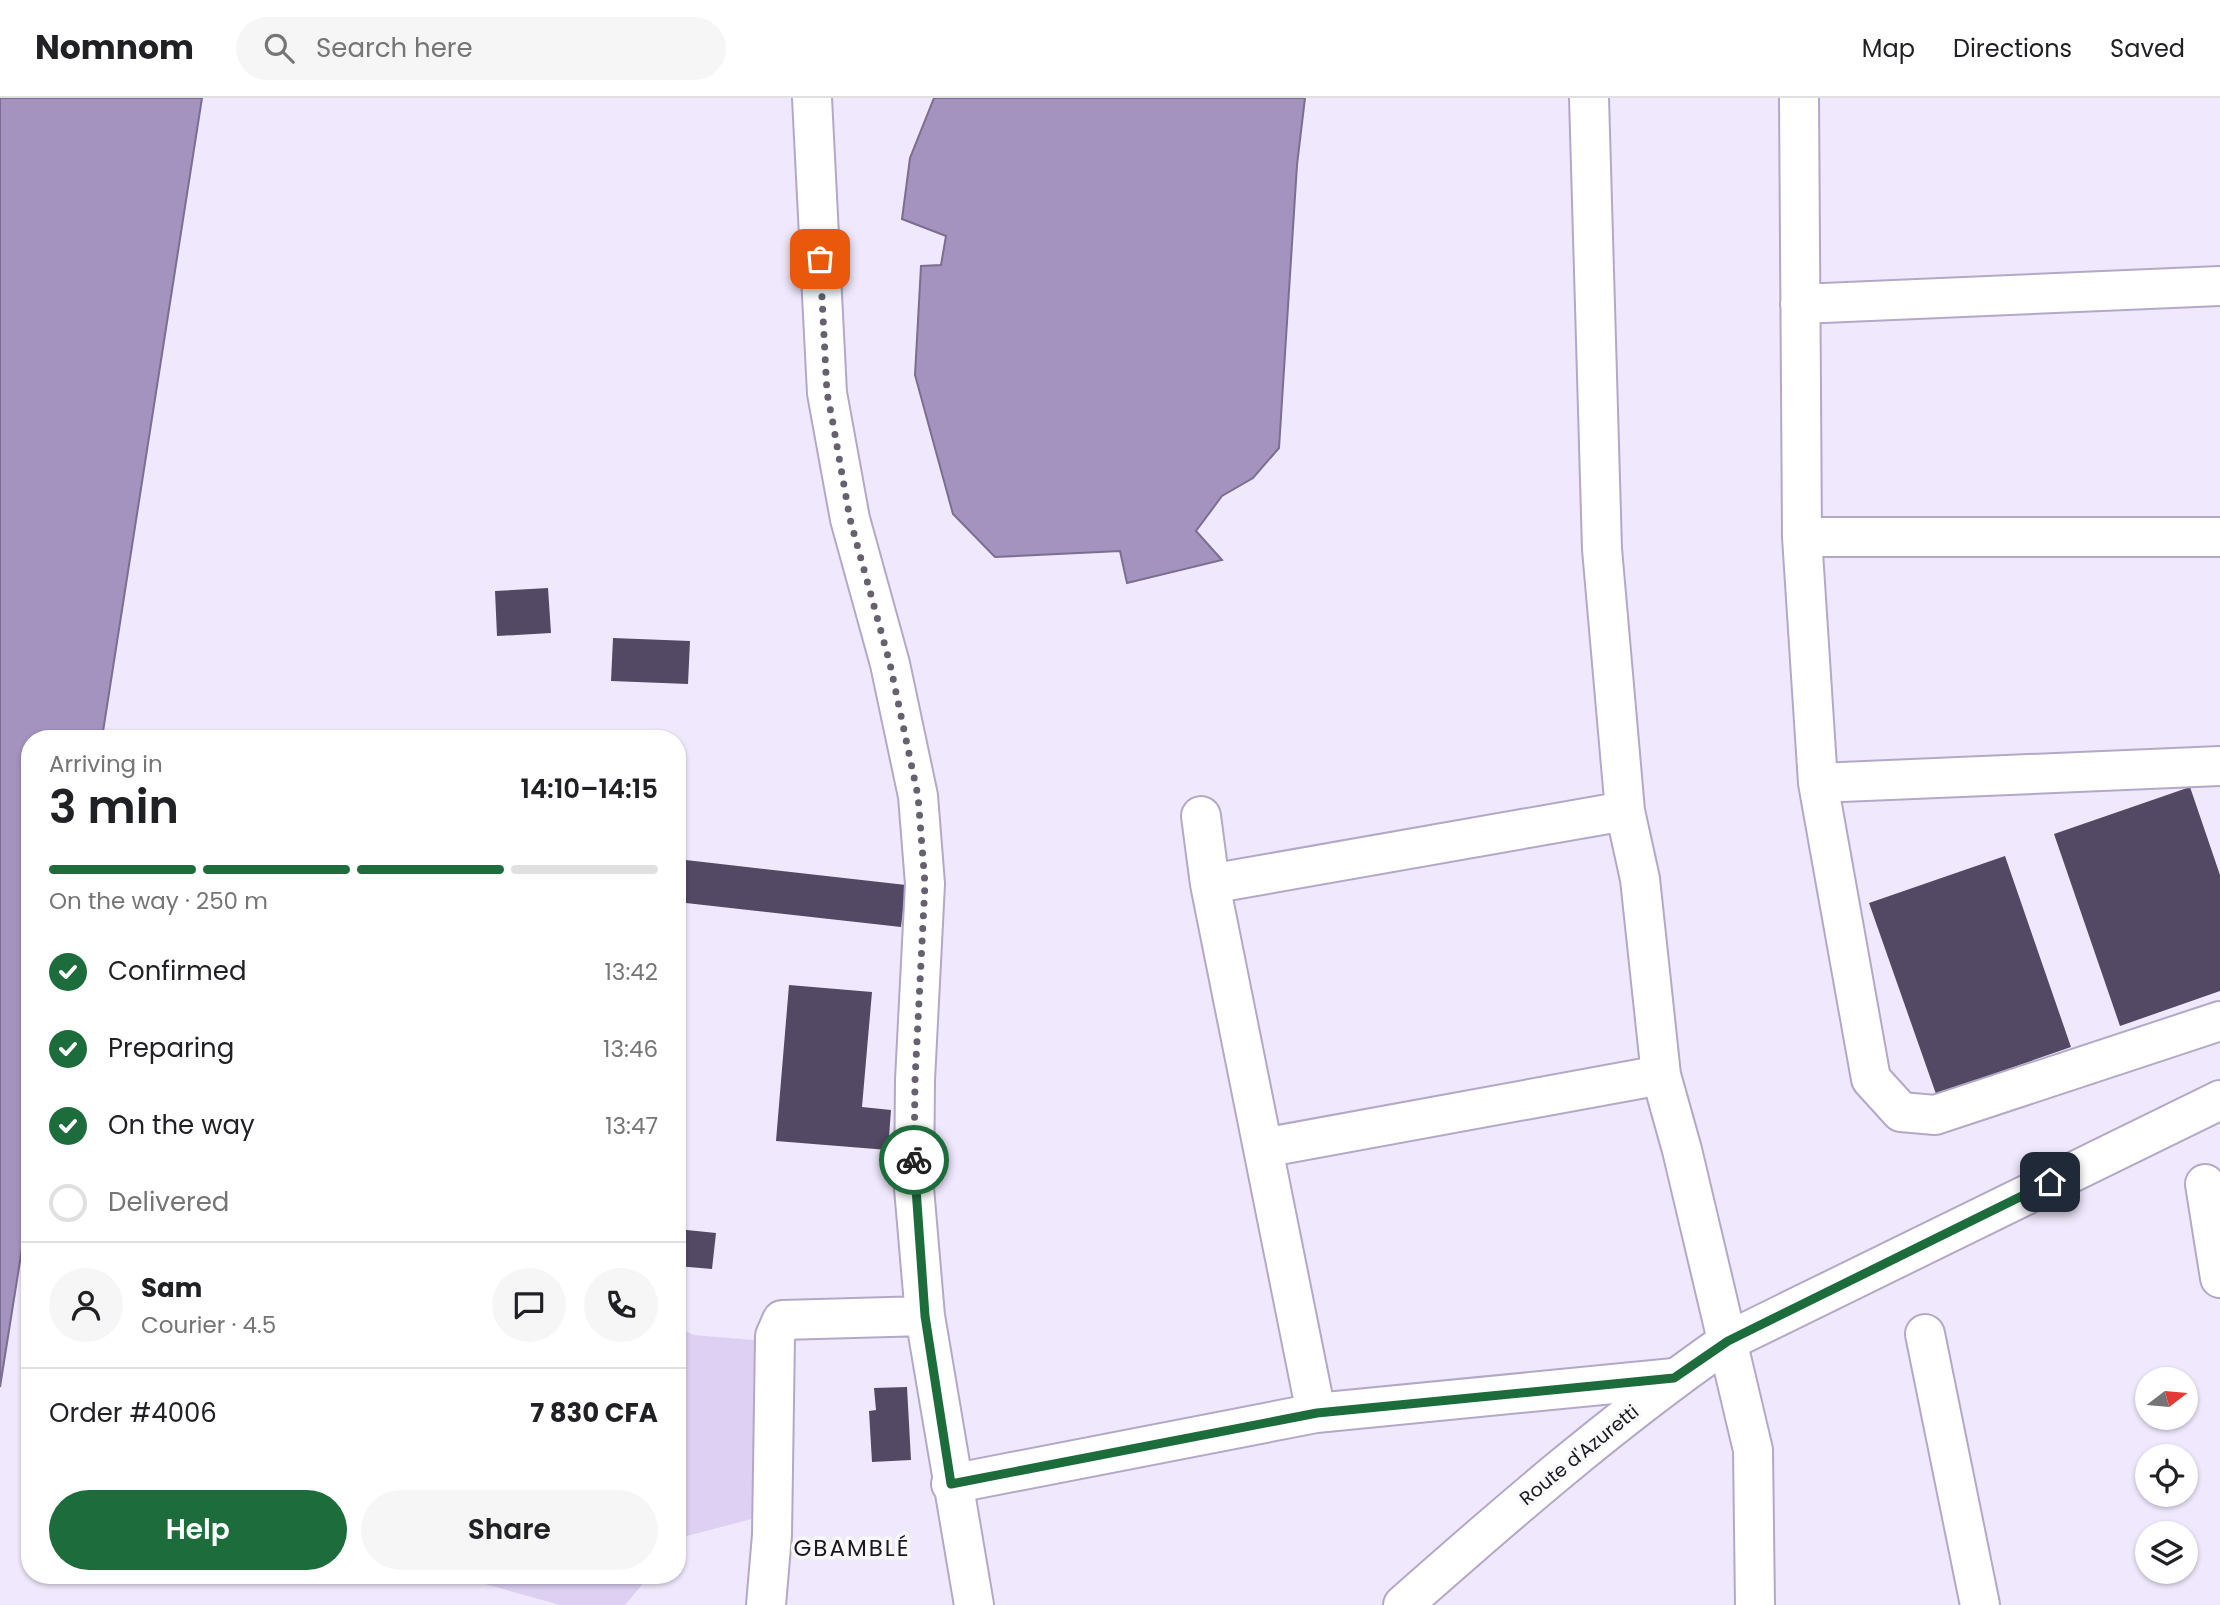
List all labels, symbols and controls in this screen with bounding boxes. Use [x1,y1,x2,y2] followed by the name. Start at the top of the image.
[236,17,726,80] search box
[35,24,194,71] text: Nomnom
[260,29,298,67] icon: search
[316,30,473,66] text: Search here
[1862,32,1915,65] text: Map
[1953,32,2072,65] text: Directions
[2110,32,2185,65] text: Saved
[790,229,850,289] pin
[801,240,839,278] icon: bag
[49,748,163,780] text: Arriving in
[521,771,658,807] text: 14:10–14:15
[49,775,179,839] text: 3 min
[49,885,268,917] text: On the way · 250 m
[49,953,87,991] icon: check
[108,953,246,989] text: Confirmed
[605,956,658,988] text: 13:42
[49,1030,87,1068] icon: check
[108,1030,234,1066] text: Preparing
[603,1033,658,1065] text: 13:46
[49,1107,87,1145] icon: check
[108,1107,255,1143] text: On the way
[605,1110,658,1142] text: 13:47
[879,1125,949,1195] courier
[895,1141,933,1179] icon: bike
[2020,1152,2080,1212] pin
[2031,1163,2069,1201] icon: home
[108,1184,229,1220] text: Delivered
[49,1268,123,1342] button: person
[492,1268,566,1342] button: chat
[584,1268,658,1342] button: phone
[141,1270,202,1306] text: Sam
[141,1309,276,1341] text: Courier · 4.5
[2135,1367,2198,1430] north arrow
[2135,1367,2198,1584] map controls
[49,1395,217,1431] text: Order #4006
[530,1395,658,1431] text: 7 830 CFA
[1514,1398,1644,1512] street label: Route d'Azuretti
[2135,1444,2198,1507] button: locate
[49,1490,347,1570] button: Help
[361,1490,658,1570] button: Share
[2135,1521,2198,1584] button: layers
[793,1532,911,1564] district label: GBAMBLÉ

